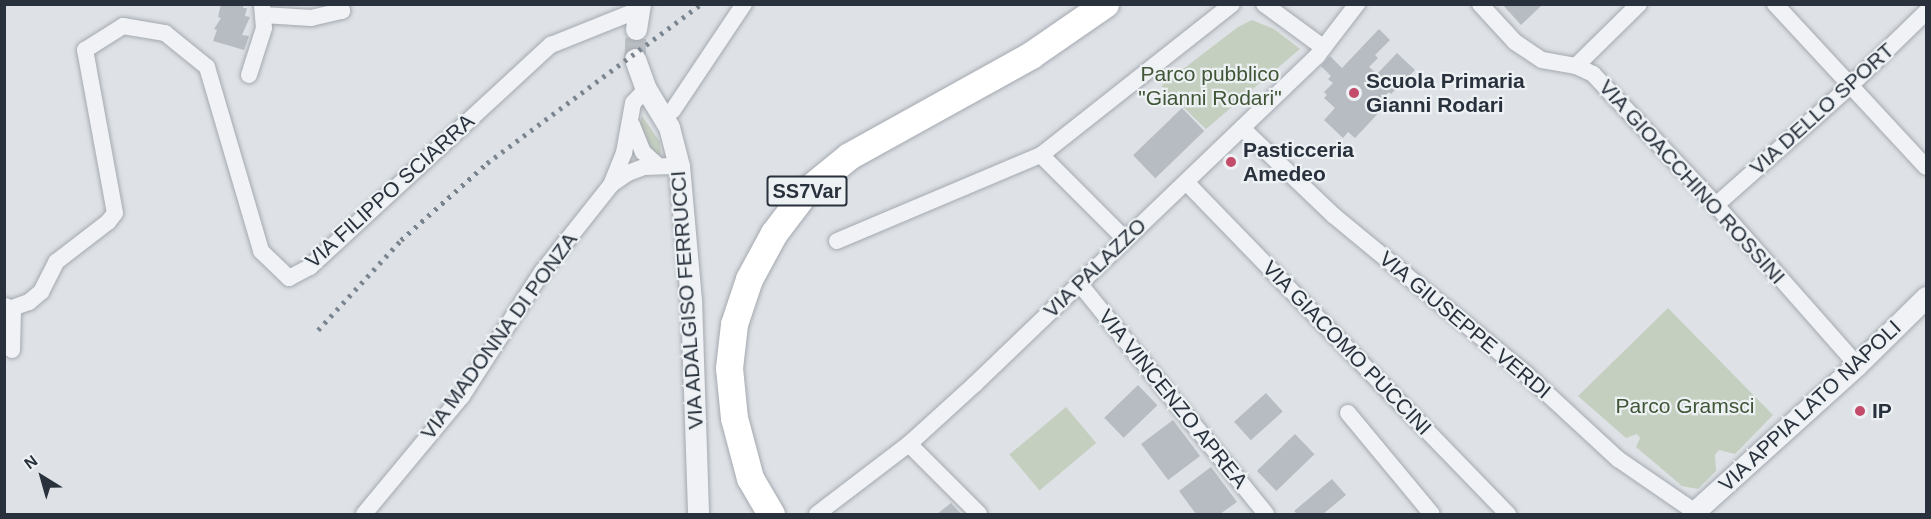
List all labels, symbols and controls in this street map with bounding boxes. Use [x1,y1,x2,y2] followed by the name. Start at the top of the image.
[1744,37,1900,181] street label: VIA DELLO SPORT
[1138,61,1282,111] park label: Parco pubblico "Gianni Rodari"
[1366,68,1525,118] place label: Scuola Primaria Gianni Rodari
[1593,74,1791,290] street label: VIA GIOACCHINO ROSSINI
[1347,86,1361,100] marker: Scuola Primaria Gianni Rodari
[300,108,480,274] street label: VIA FILIPPO SCIARRA
[1243,137,1354,187] place label: Pasticceria Amedeo
[1224,155,1238,169] marker: Pasticceria Amedeo
[665,169,709,431] street label: VIA ADALGISO FERRUCCI
[766,174,848,208] road number: SS7Var
[1038,212,1152,324] street label: VIA PALAZZO
[415,227,583,445] street label: VIA MADONNA DI PONZA
[1374,246,1556,404] street label: VIA GIUSEPPE VERDI
[1257,255,1437,441] street label: VIA GIACOMO PUCCINI
[1092,304,1254,494] street label: VIA VINCENZO APREA
[1712,314,1908,498] street label: VIA APPIA LATO NAPOLI
[1616,393,1754,419] park label: Parco Gramsci
[1872,398,1892,424] place label: IP
[1853,404,1867,418] marker: IP
[12,447,72,507] north arrow
[21,452,41,472] text: N

